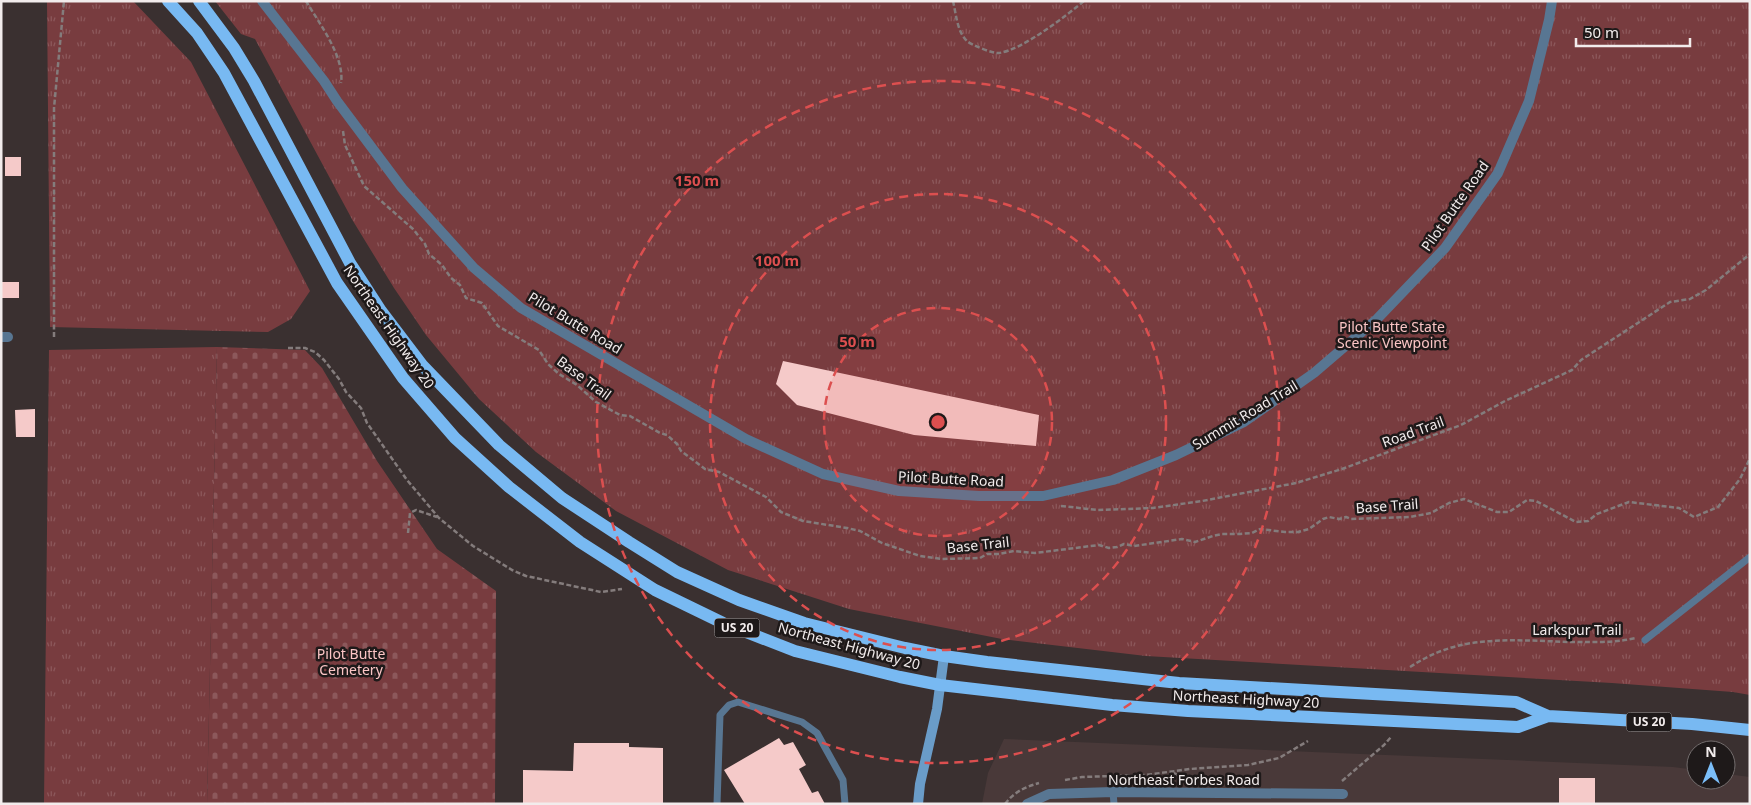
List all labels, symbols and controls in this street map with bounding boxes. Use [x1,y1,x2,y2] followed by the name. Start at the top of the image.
[1576,15,1690,47] scale bar
[1584,22,1619,42] text: 50 m
[1416,157,1493,255] street label: Pilot Butte Road
[675,170,719,190] text: 150 m
[755,250,799,270] text: 100 m
[340,261,439,392] street label: Northeast Highway 20
[525,287,626,358] street label: Pilot Butte Road
[1337,317,1447,352] park label: Pilot Butte State Scenic Viewpoint
[839,331,875,351] text: 50 m
[553,351,615,404] street label: Base Trail
[1189,376,1301,454] street label: Summit Road Trail
[1379,411,1447,452] street label: Road Trail
[929,413,947,431] centre of rings
[898,466,1004,491] street label: Pilot Butte Road
[1355,494,1419,517] street label: Base Trail
[946,532,1010,557] street label: Base Trail
[776,617,922,674] street label: Northeast Highway 20
[714,618,760,638] road number: US 20
[1532,620,1622,639] street label: Larkspur Trail
[317,644,385,679] park label: Pilot Butte Cemetery
[1172,685,1320,712] street label: Northeast Highway 20
[1626,712,1672,732] road number: US 20
[1686,740,1736,790] north arrow
[1705,742,1717,761] text: N
[1108,770,1260,789] street label: Northeast Forbes Road

